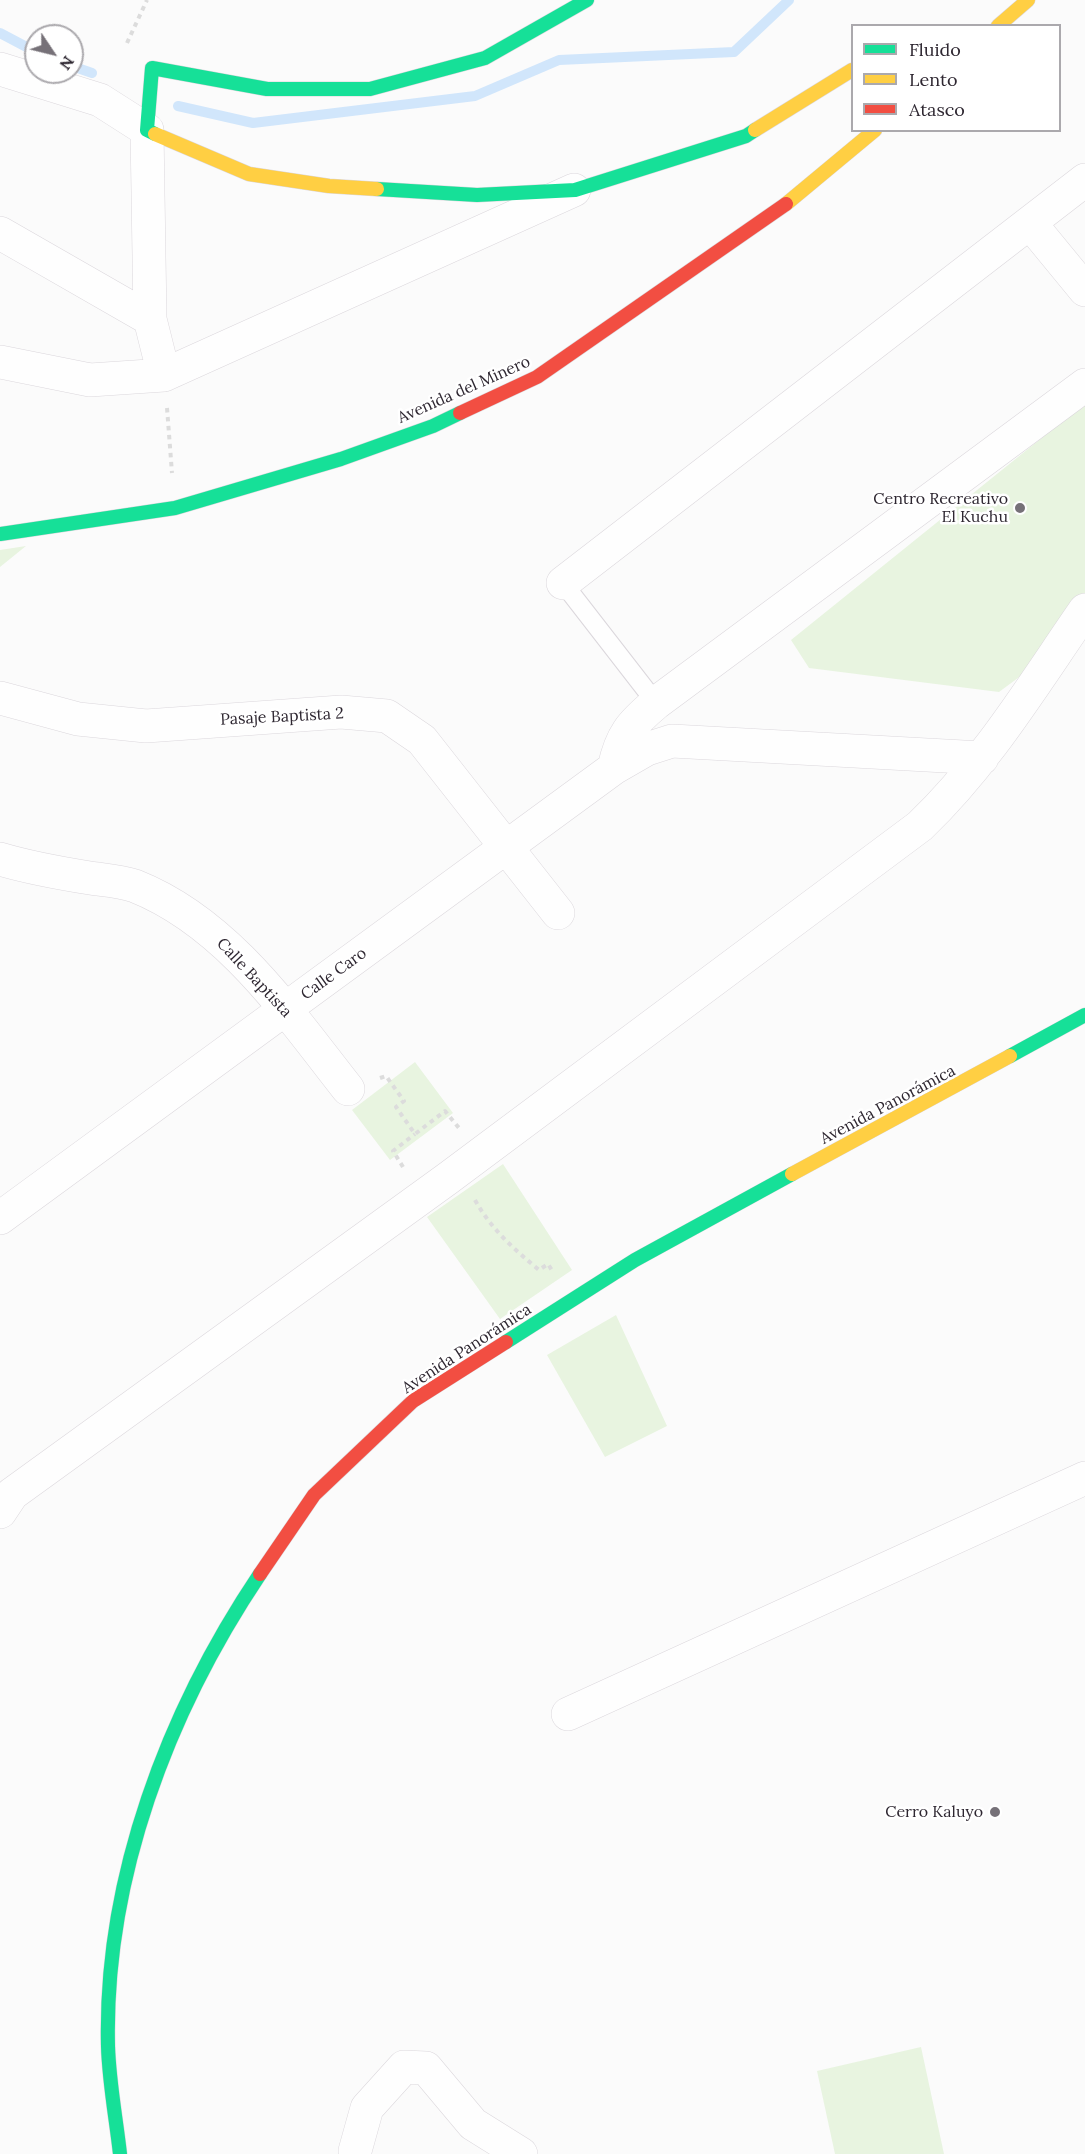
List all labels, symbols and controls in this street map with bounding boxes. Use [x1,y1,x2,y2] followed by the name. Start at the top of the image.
[24,24,84,84] north arrow
[851,24,1061,132] legend
[909,38,961,61] text: Fluido
[55,52,79,74] text: N
[909,68,957,91] text: Lento
[909,98,965,121] text: Atasco
[395,352,533,428] street label: Avenida del Minero
[873,489,1008,527] place label: Centro Recreativo El Kuchu
[1013,501,1027,515] marker: Centro Recreativo El Kuchu
[220,704,344,730] street label: Pasaje Baptista 2
[212,934,296,1022] street label: Calle Baptista
[297,944,371,1004] street label: Calle Caro
[817,1061,959,1149] street label: Avenida Panorámica
[399,1300,535,1398] street label: Avenida Panorámica
[885,1802,983,1822] place label: Cerro Kaluyo
[988,1805,1002,1819] marker: Cerro Kaluyo

